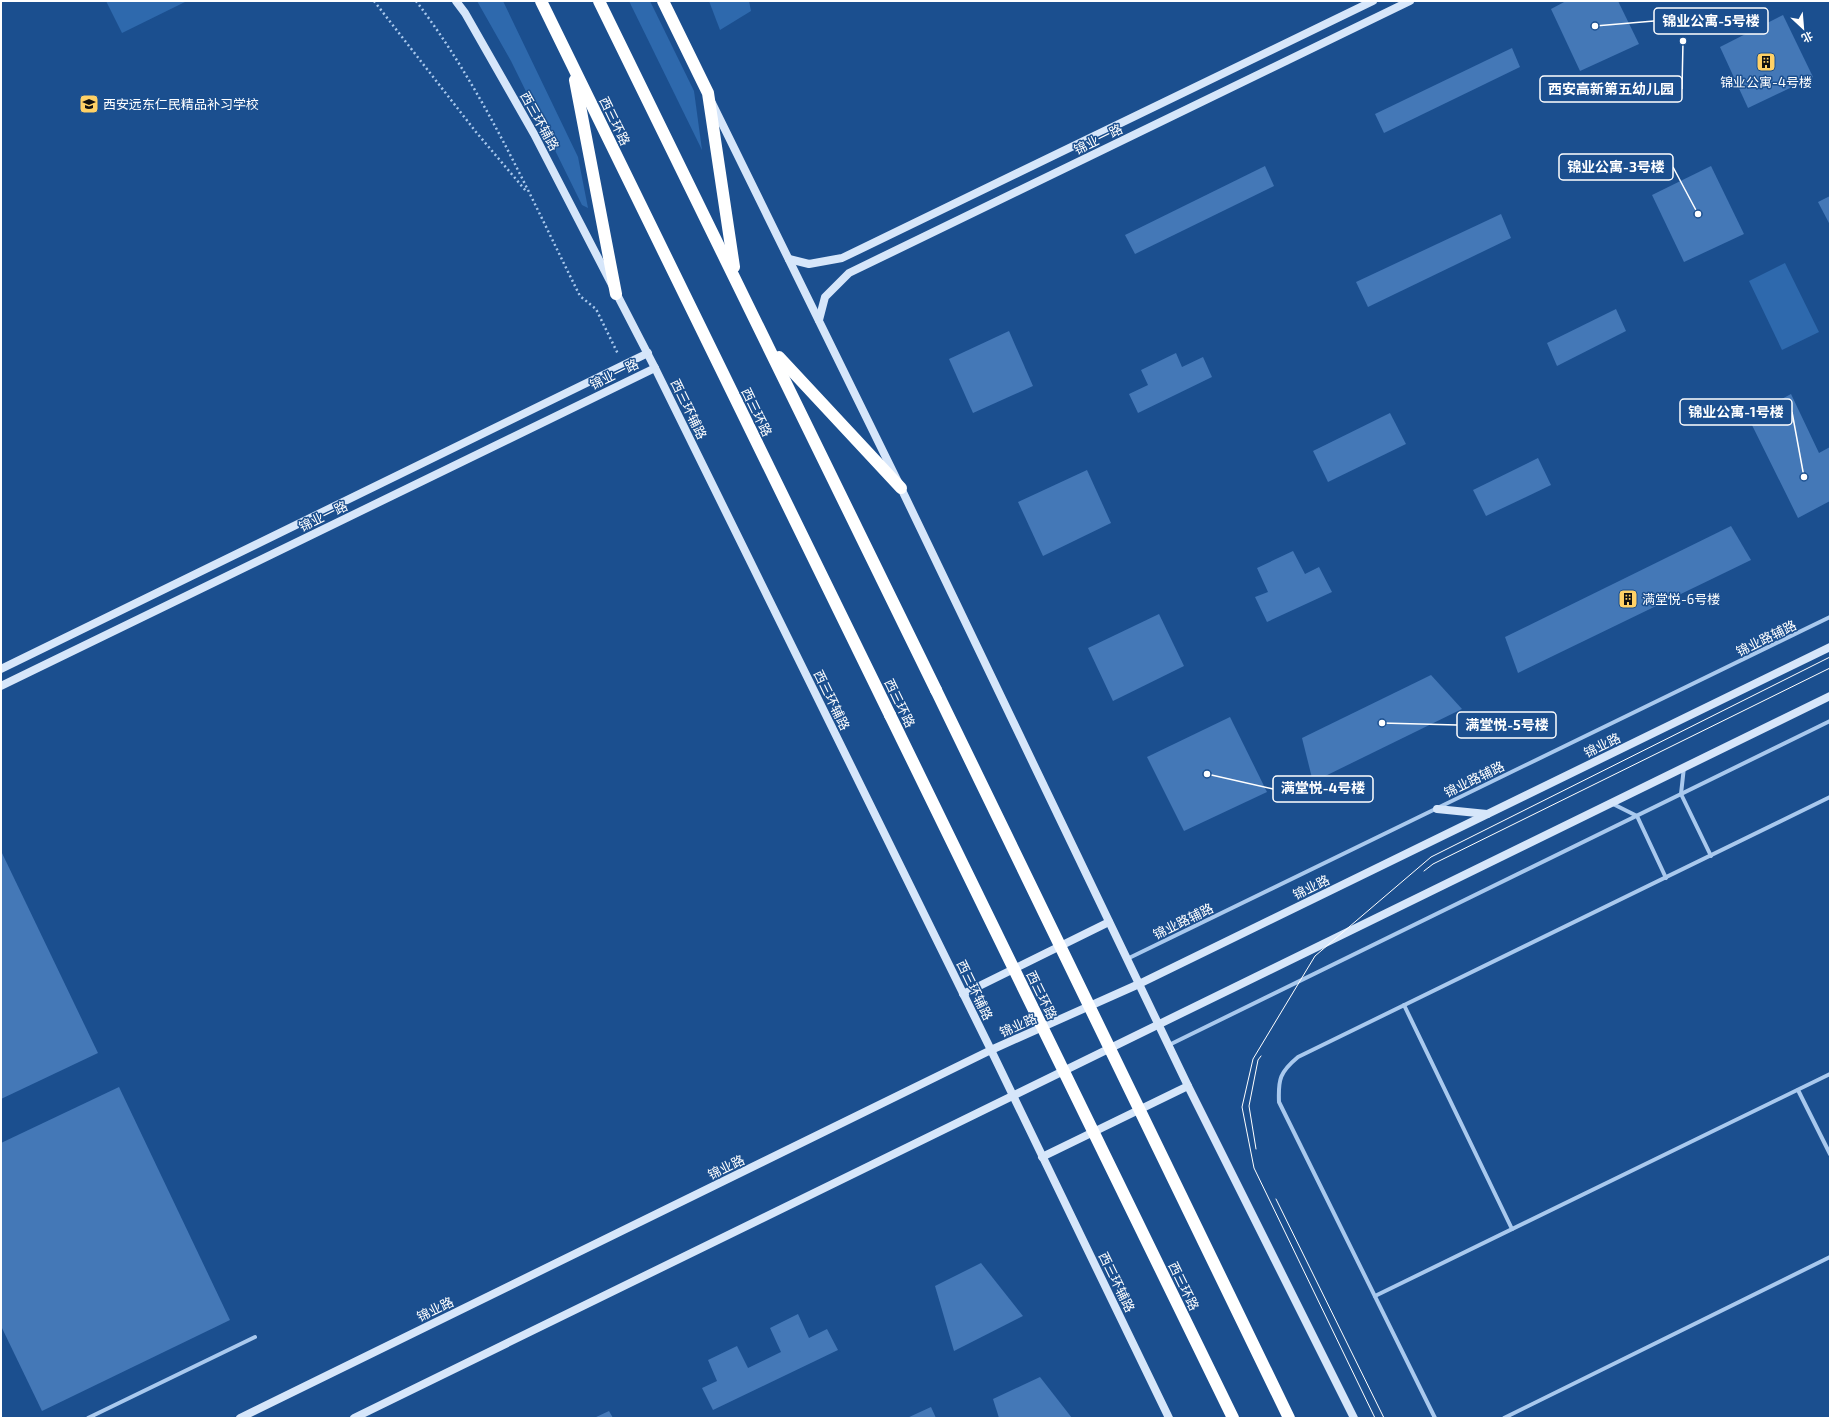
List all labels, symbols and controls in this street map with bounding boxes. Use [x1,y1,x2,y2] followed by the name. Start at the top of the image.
[1654,8,1768,34] callout: 锦业公寓-5号楼
[1783,8,1823,48] north arrow
[1662,12,1760,29] text: 锦业公寓-5号楼
[1800,29,1815,46] text: 北
[1755,51,1777,73] building icon: 锦业公寓-4号楼
[1720,74,1812,90] place label: 锦业公寓-4号楼
[1540,76,1682,102] callout: 西安高新第五幼儿园
[1548,80,1674,97] text: 西安高新第五幼儿园
[517,89,563,153] street label: 西三环辅路
[78,93,100,115] school or university icon: 西安远东仁民精品补习学校
[596,94,634,148] street label: 西三环路
[103,96,259,112] place label: 西安远东仁民精品补习学校
[1071,120,1125,158] street label: 锦业一路
[1559,154,1673,180] callout: 锦业公寓-3号楼
[1567,158,1665,175] text: 锦业公寓-3号楼
[587,355,641,393] street label: 锦业一路
[668,376,710,442] street label: 西三环辅路
[738,385,776,439] street label: 西三环路
[1680,399,1792,425] callout: 锦业公寓-1号楼
[1688,403,1784,420] text: 锦业公寓-1号楼
[296,497,350,535] street label: 锦业一路
[1617,588,1639,610] building icon: 满堂悦-6号楼
[1642,591,1720,607] place label: 满堂悦-6号楼
[1733,617,1799,659] street label: 锦业路辅路
[811,667,853,733] street label: 西三环辅路
[881,676,919,730] street label: 西三环路
[1457,712,1556,738] callout: 满堂悦-5号楼
[1465,716,1549,733] text: 满堂悦-5号楼
[1581,729,1623,761] street label: 锦业路
[1441,758,1507,800] street label: 锦业路辅路
[1273,776,1373,802] callout: 满堂悦-4号楼
[1281,779,1365,796] text: 满堂悦-4号楼
[1290,871,1332,903] street label: 锦业路
[1150,900,1216,942] street label: 锦业路辅路
[954,957,996,1023] street label: 西三环辅路
[1023,968,1061,1022] street label: 西三环路
[997,1010,1039,1040] street label: 锦业路
[705,1151,747,1183] street label: 锦业路
[1096,1249,1138,1315] street label: 西三环辅路
[1165,1259,1203,1313] street label: 西三环路
[414,1293,456,1325] street label: 锦业路

